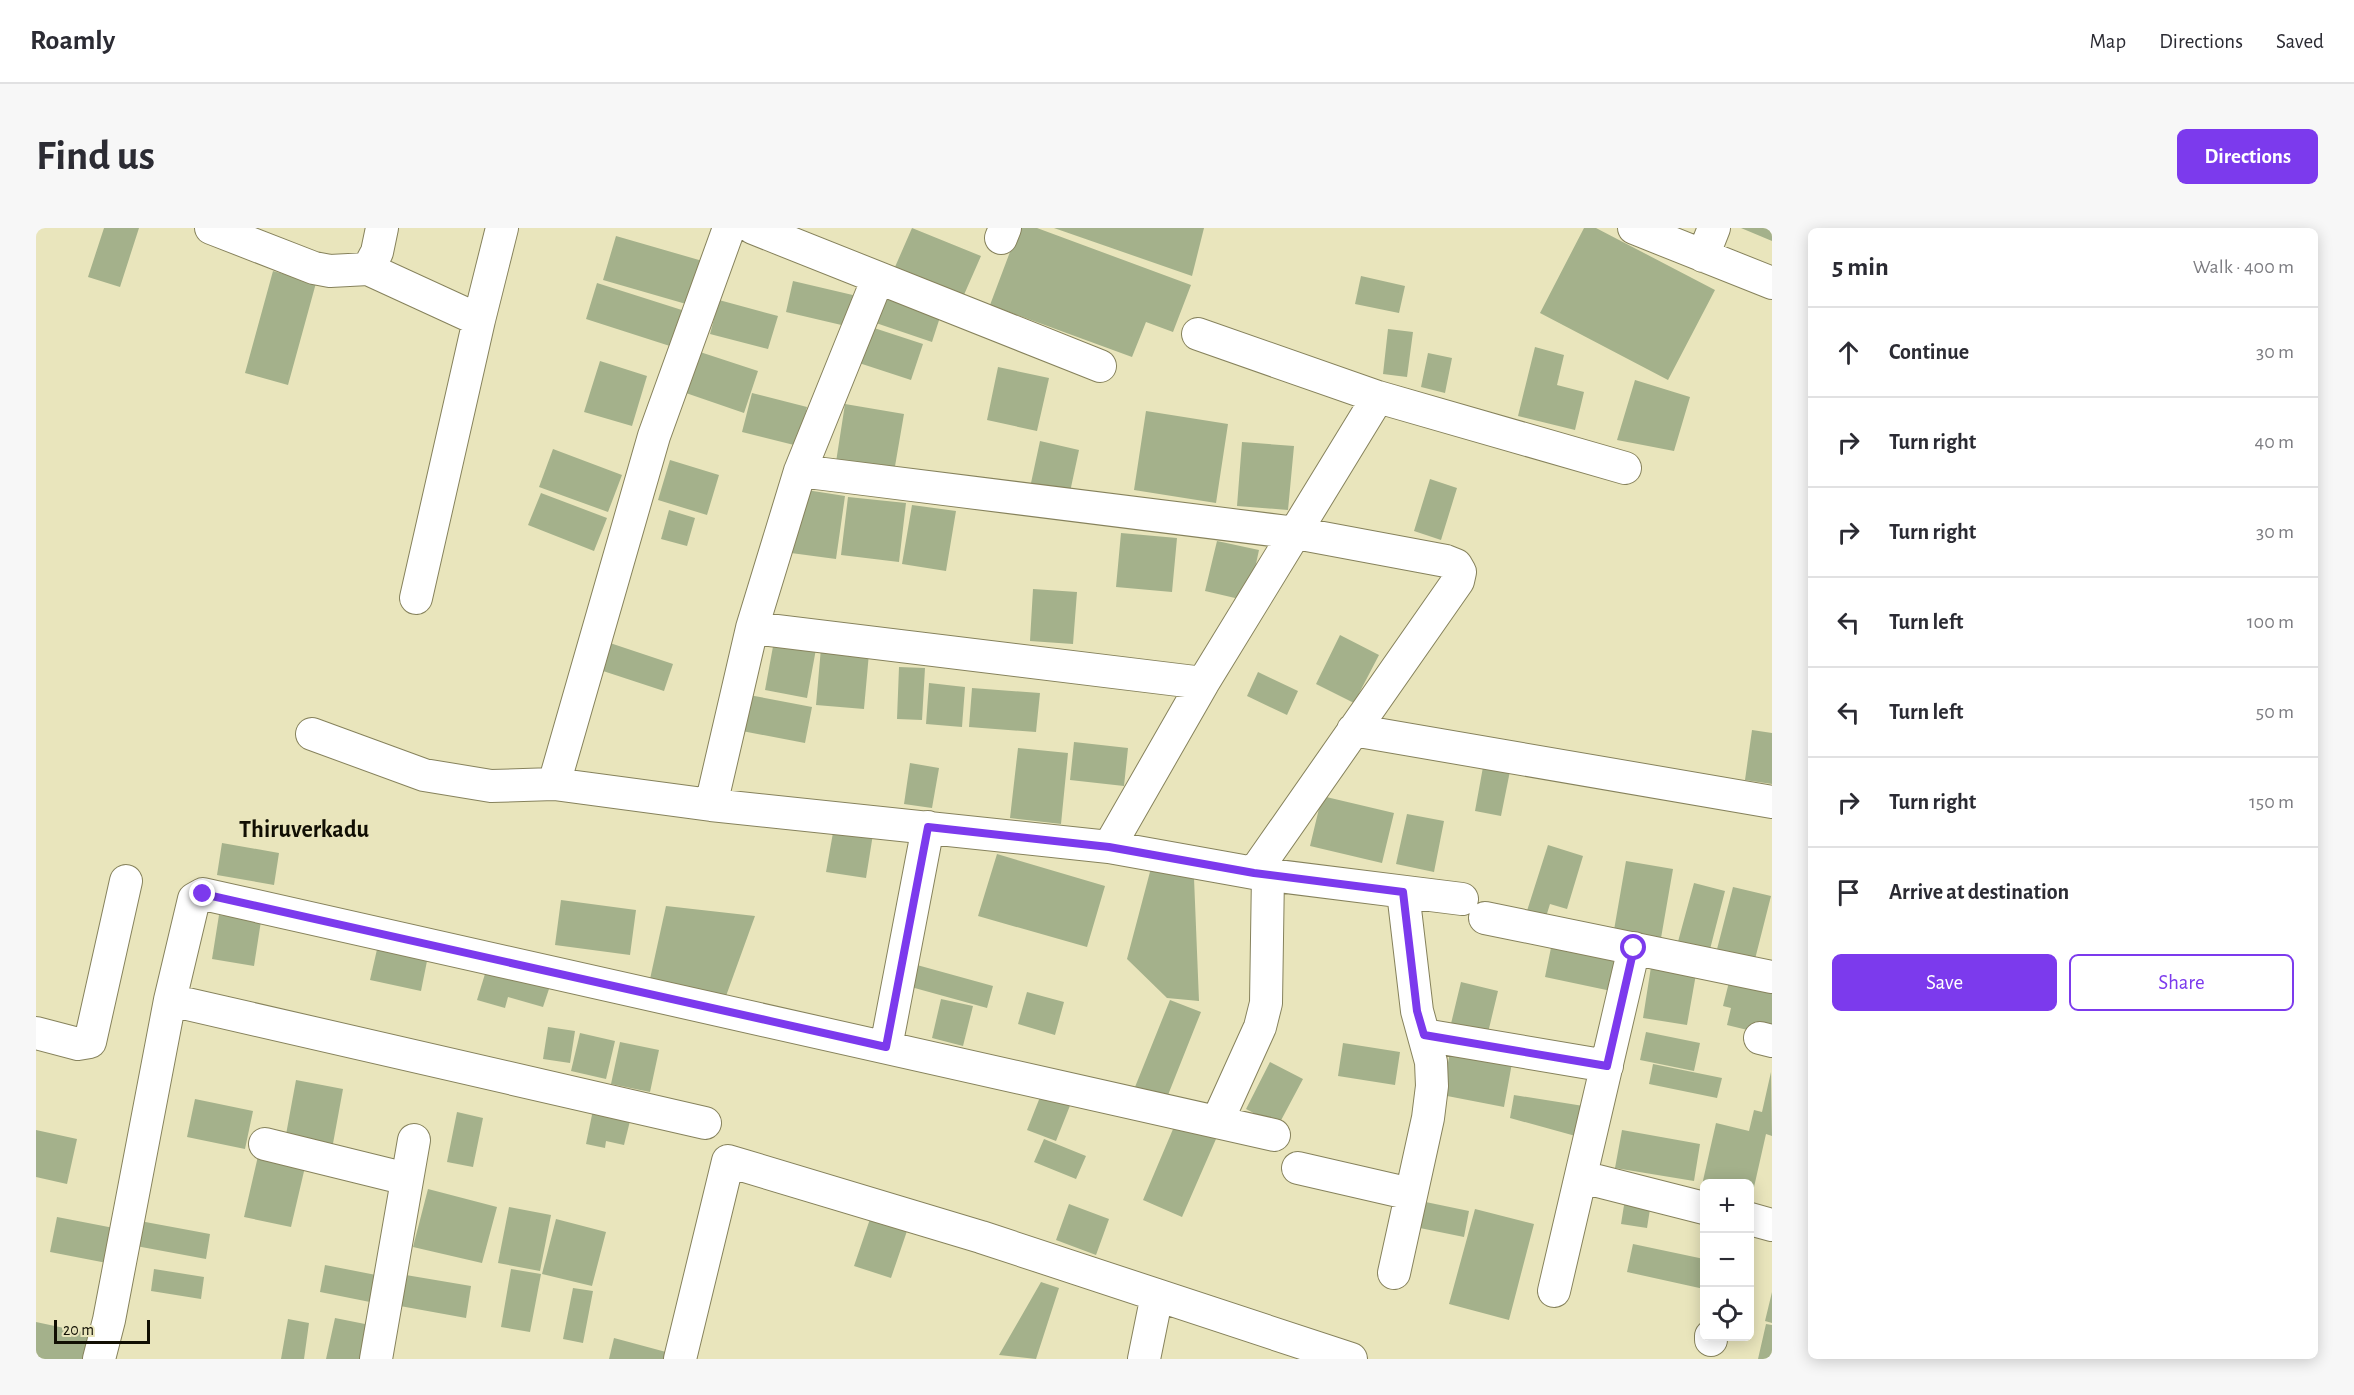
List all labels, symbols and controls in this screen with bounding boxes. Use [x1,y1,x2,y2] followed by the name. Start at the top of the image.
[30,27,115,55] text: Roamly
[2090,31,2126,52] text: Map
[2159,31,2243,52] text: Directions
[2276,31,2324,52] text: Saved
[2177,129,2318,184] button: Directions
[36,135,155,177] text: Find us
[1832,254,1889,280] text: 5 min
[2193,257,2294,277] text: Walk · 400 m
[1832,336,1865,369] icon: ahead
[1889,341,1969,363] text: Continue
[2256,342,2294,362] text: 30 m
[1832,426,1865,459] icon: right
[1889,431,1976,453] text: Turn right
[2255,432,2294,452] text: 40 m
[1832,516,1865,549] icon: right
[1889,521,1976,543] text: Turn right
[2256,522,2294,542] text: 30 m
[1832,606,1865,639] icon: left
[1889,611,1963,633] text: Turn left
[2247,612,2294,632] text: 100 m
[1832,696,1865,729] icon: left
[1889,701,1963,723] text: Turn left
[2256,702,2294,722] text: 50 m
[1832,786,1865,819] icon: right
[1889,791,1976,813] text: Turn right
[2249,792,2294,812] text: 150 m
[239,818,370,842] district label: Thiruverkadu
[1832,876,1865,909] icon: arrive
[189,880,215,906] route end
[1889,881,2069,903] text: Arrive at destination
[1620,934,1646,960] route start
[1832,954,2057,1011] button: Save
[2069,954,2294,1011] button: Share
[1700,1179,1754,1341] map controls
[1700,1179,1754,1233] button: +
[1700,1233,1754,1287] button: −
[1700,1287,1754,1341] button: locate
[54,1317,150,1344] scale bar
[63,1322,94,1338] text: 20 m

